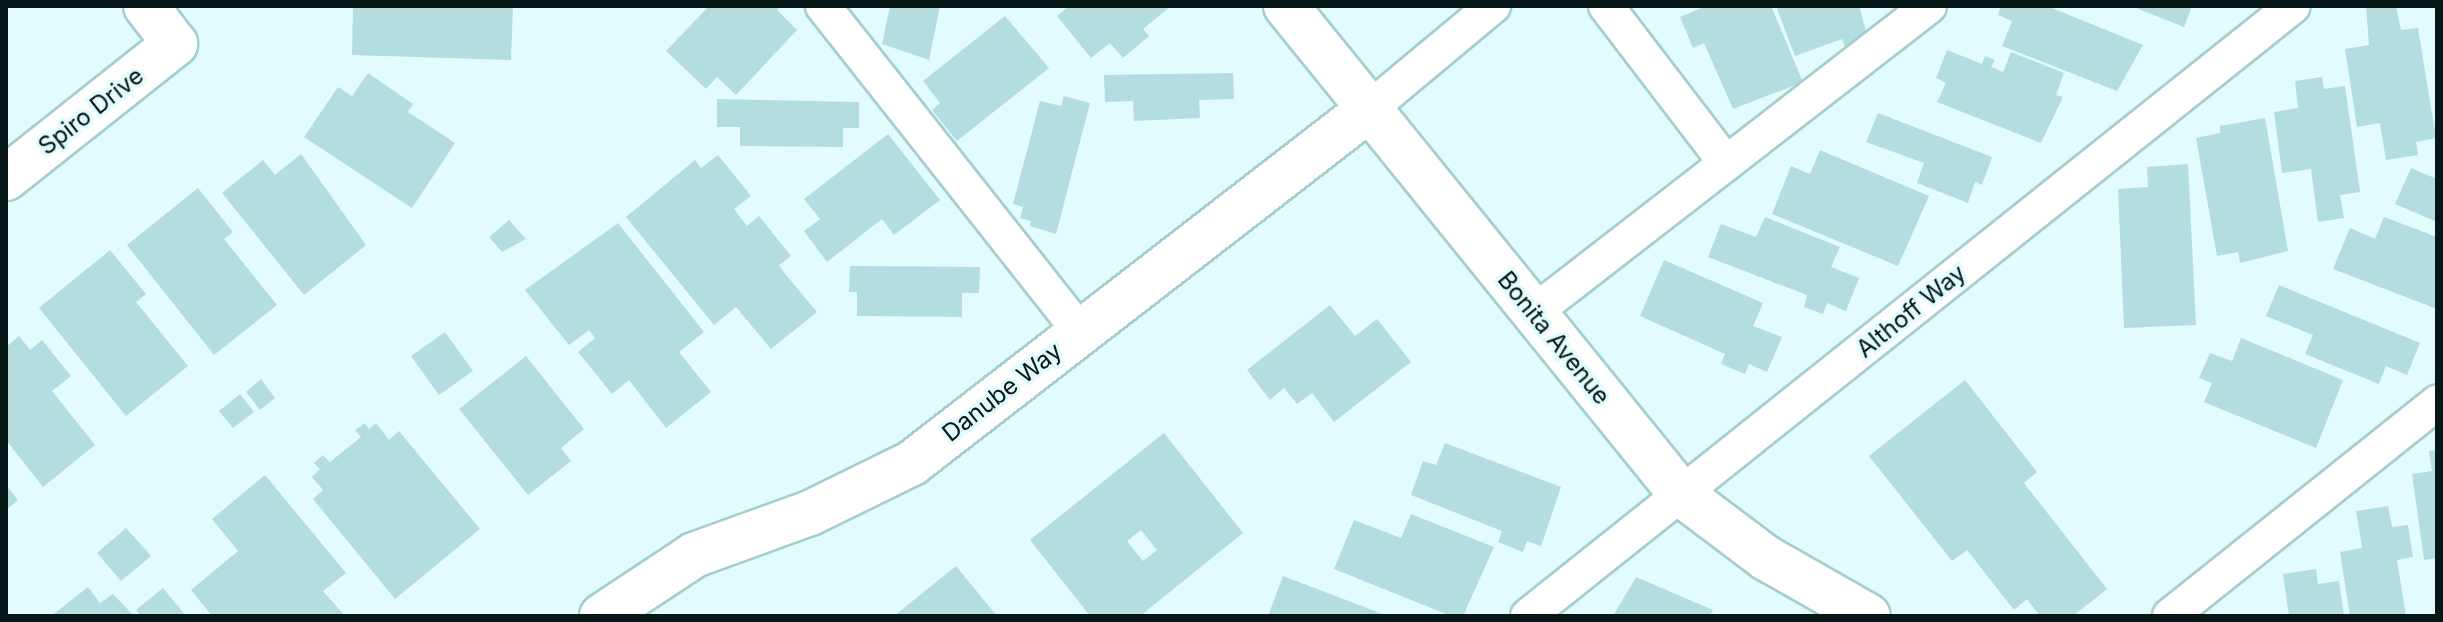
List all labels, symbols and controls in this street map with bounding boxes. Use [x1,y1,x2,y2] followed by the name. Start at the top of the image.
[33,61,149,161] street label: Spiro Drive
[1851,258,1971,364] street label: Althoff Way
[1492,266,1616,410] street label: Bonita Avenue
[937,336,1067,448] street label: Danube Way

